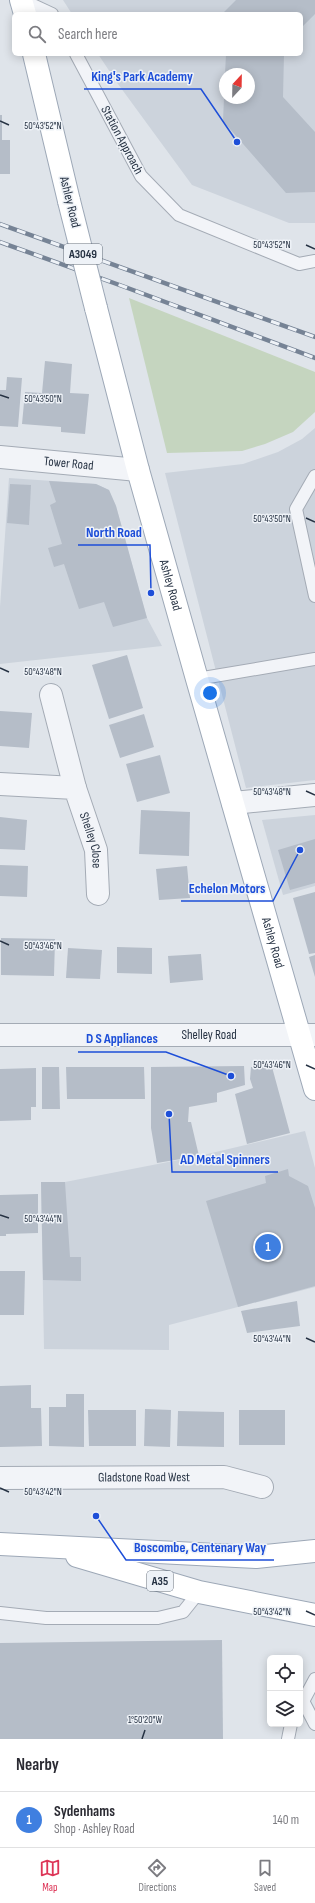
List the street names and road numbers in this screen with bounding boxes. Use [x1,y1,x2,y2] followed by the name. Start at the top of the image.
[97,103,147,177] street label: Station Approach
[56,174,84,229] street label: Ashley Road
[64,244,102,264] road number: A3049
[43,453,94,474] street label: Tower Road
[155,557,185,612] street label: Ashley Road
[76,810,105,869] street label: Shelley Close
[258,915,288,970] street label: Ashley Road
[181,1027,237,1043] street label: Shelley Road
[98,1469,190,1486] street label: Gladstone Road West
[147,1571,173,1591] road number: A35

